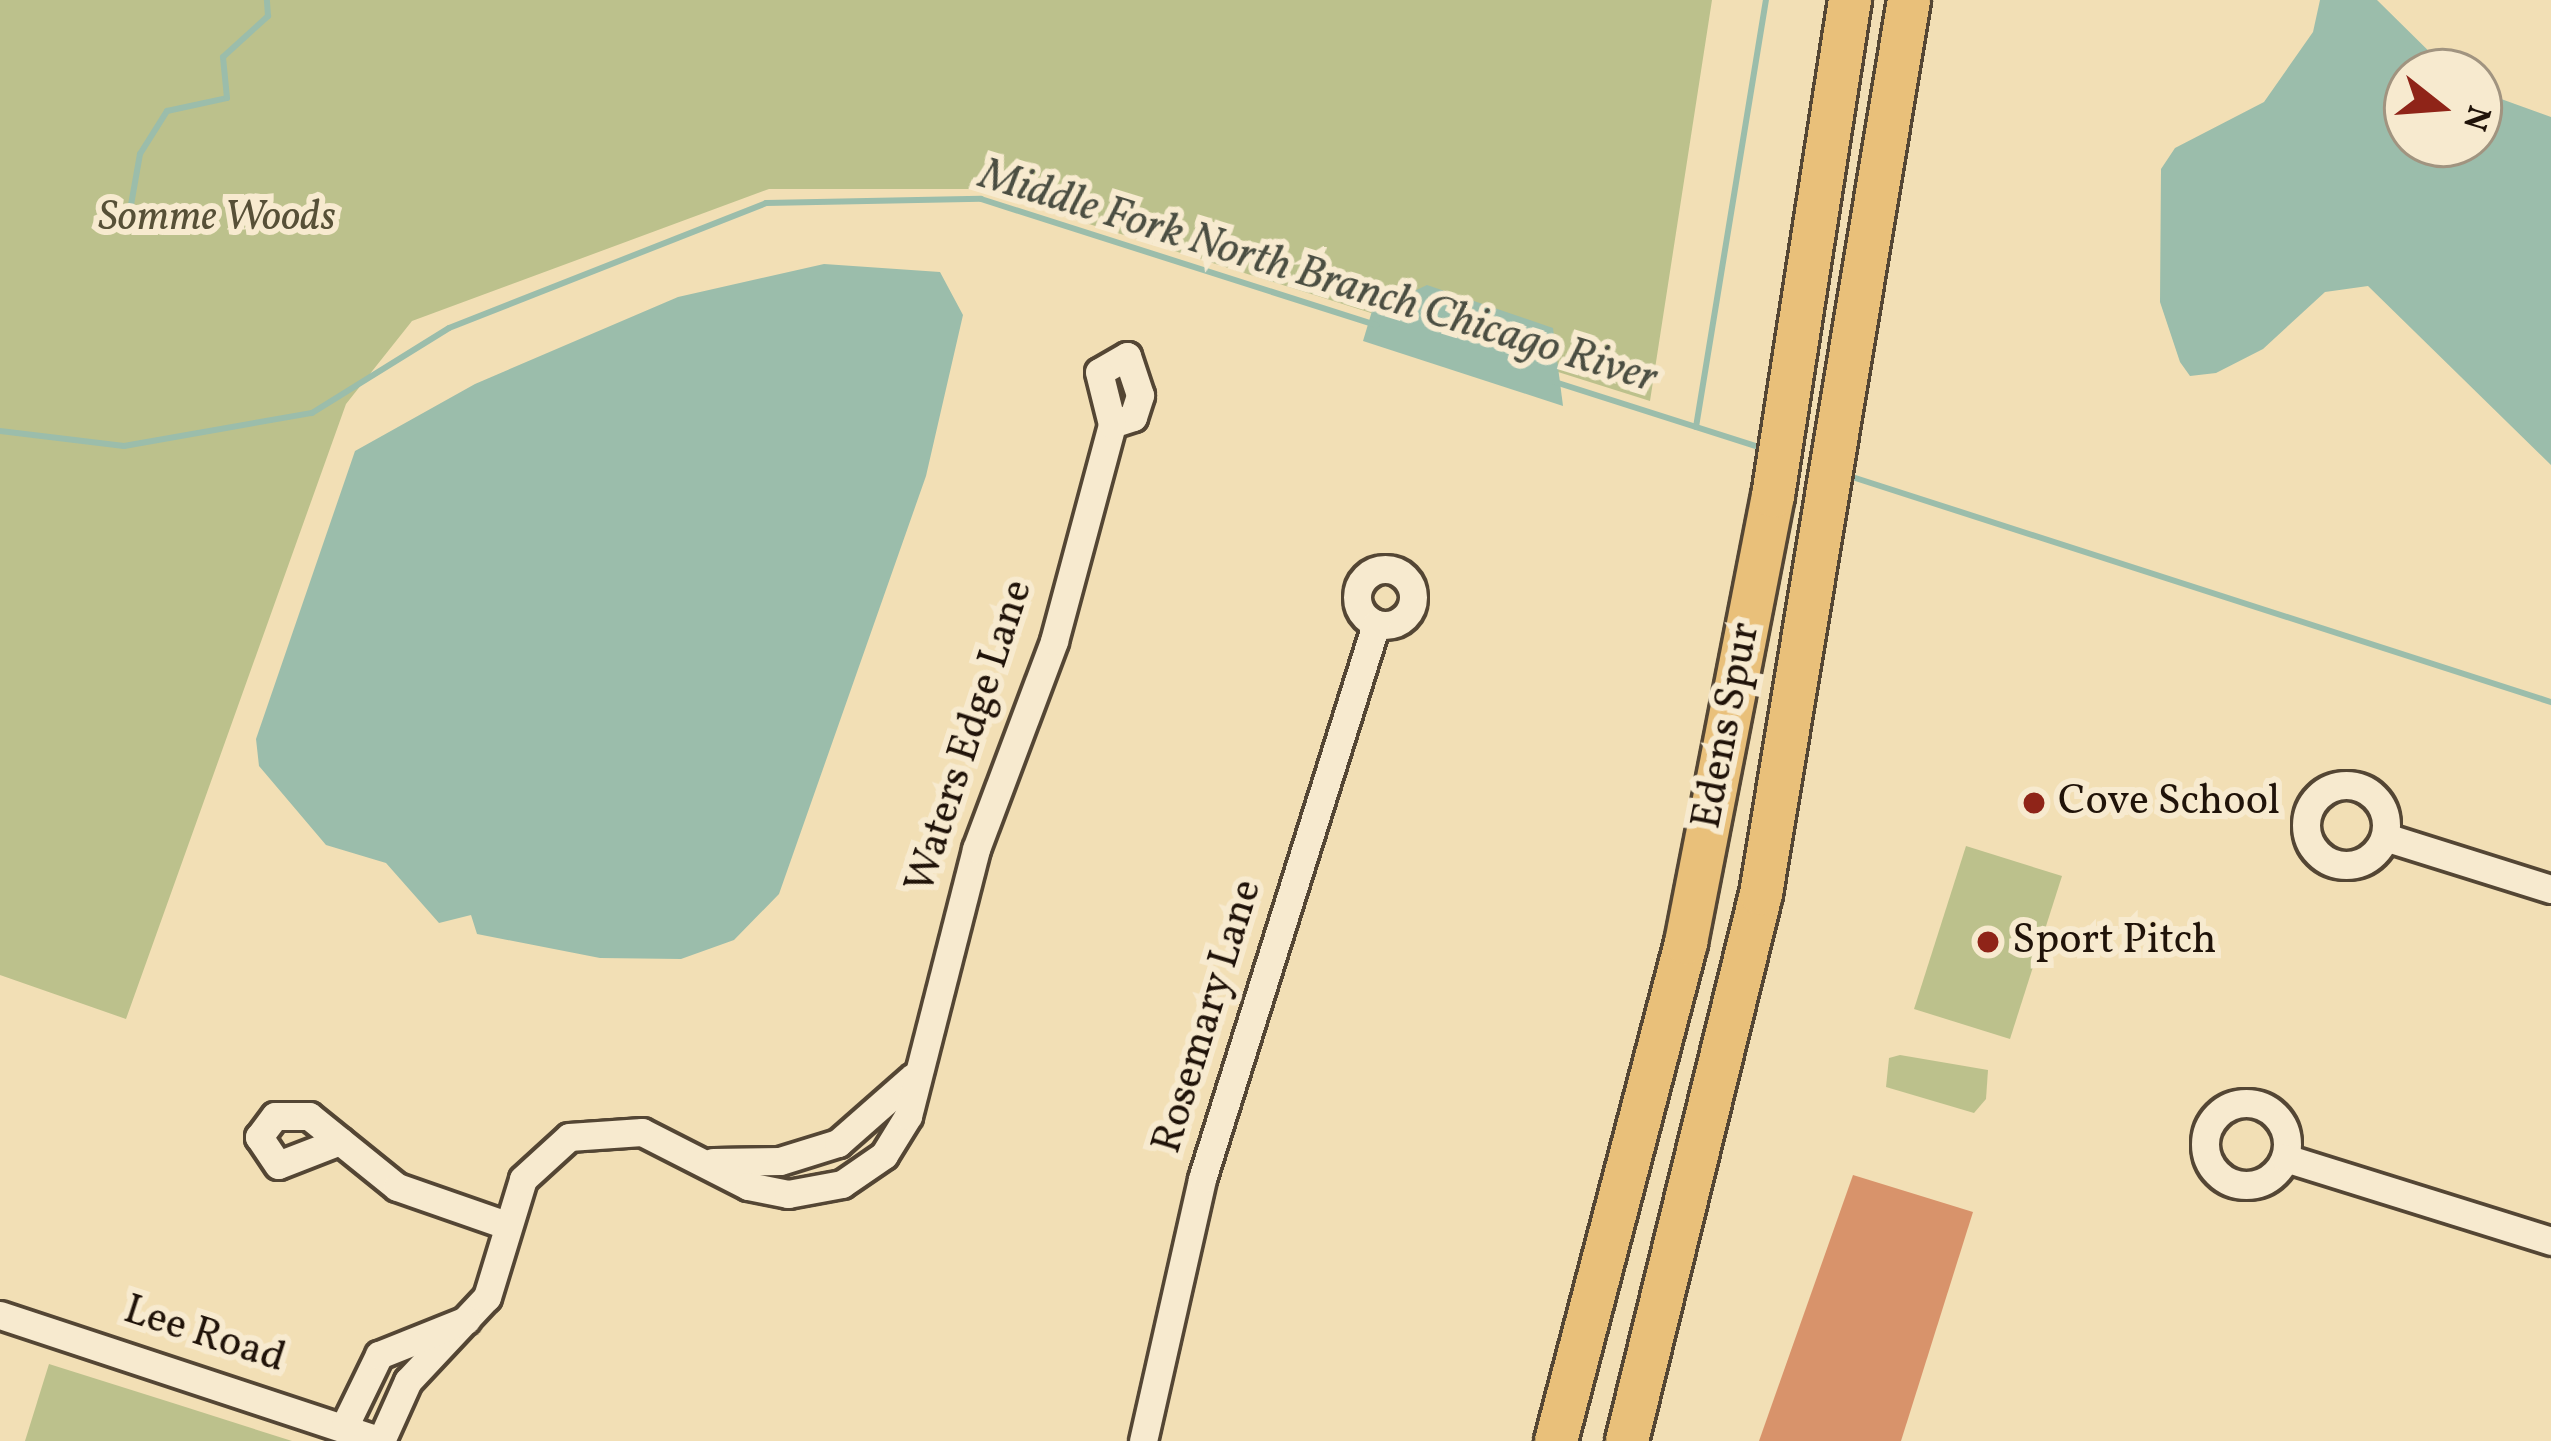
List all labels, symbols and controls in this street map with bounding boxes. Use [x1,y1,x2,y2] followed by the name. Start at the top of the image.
[2383,48,2503,168] north arrow
[2449,99,2500,136] text: N
[972,149,1664,407] water label: Middle Fork North Branch Chicago River
[98,194,336,244] park label: Somme Woods
[897,574,1045,900] street label: Waters Edge Lane
[1683,619,1773,833] street label: Edens Spur
[2058,778,2280,828] place label: Cove School
[2021,790,2047,816] marker: Cove School
[1143,874,1275,1160] street label: Rosemary Lane
[2012,917,2216,967] place label: Sport Pitch
[1975,929,2001,955] marker: Sport Pitch
[117,1286,291,1386] street label: Lee Road

